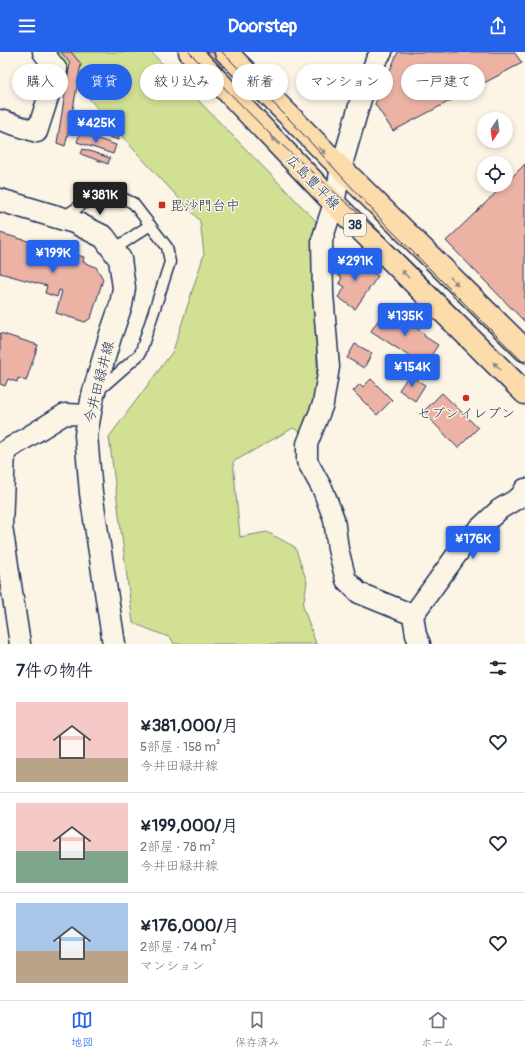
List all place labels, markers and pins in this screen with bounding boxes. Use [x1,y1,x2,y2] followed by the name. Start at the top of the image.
[68,110,124,144] pin: ¥425K
[72,182,128,216] pin: ¥381K
[170,197,240,214] place label: 毘沙門台中
[157,200,167,210] marker: 毘沙門台中
[25,240,81,274] pin: ¥199K
[327,248,383,282] pin: ¥291K
[377,303,433,337] pin: ¥135K
[384,354,440,388] pin: ¥154K
[461,393,471,403] marker: セブンイレブン
[417,405,515,422] place label: セブンイレブン
[445,526,501,560] pin: ¥176K

